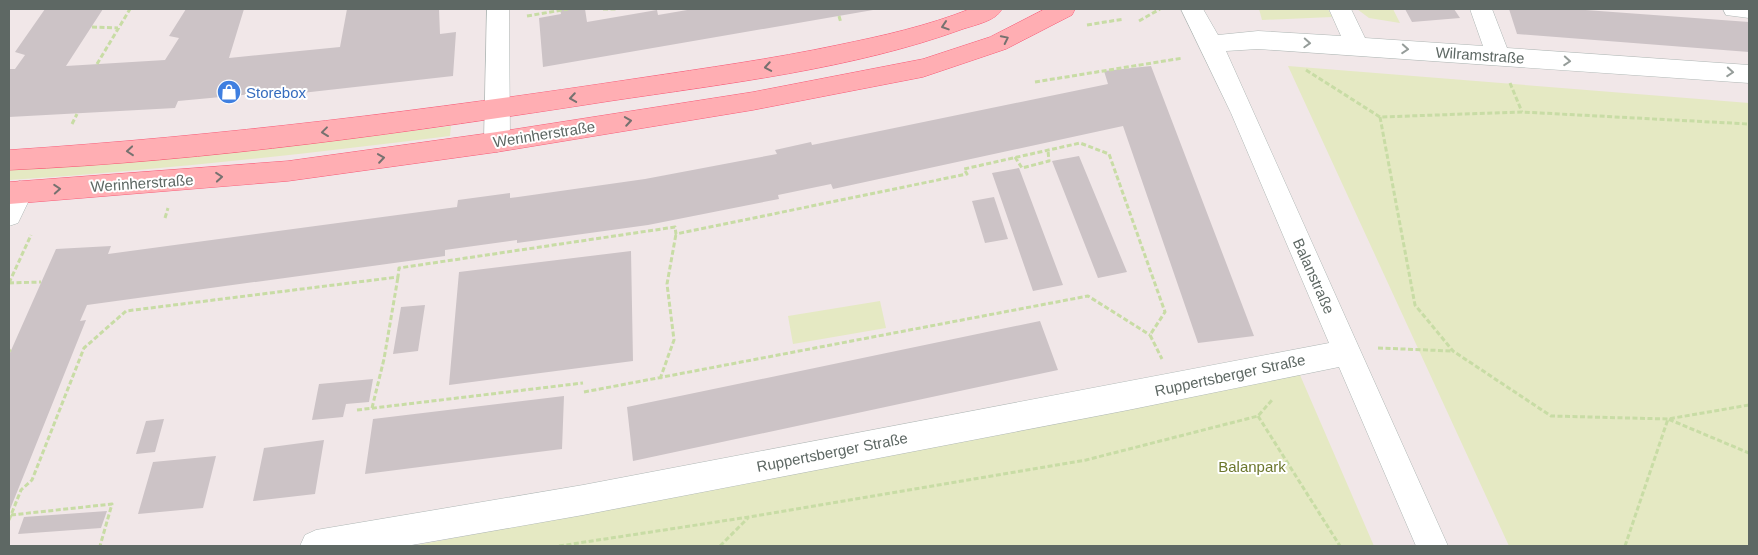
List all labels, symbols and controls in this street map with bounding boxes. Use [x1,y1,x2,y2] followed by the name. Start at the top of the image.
[941,20,950,30] one-way arrow
[1000,35,1009,45] one-way arrow
[1303,38,1311,49] one-way arrow
[1435,43,1525,67] street label: Wilramstraße
[1402,44,1410,55] one-way arrow
[1564,55,1572,66] one-way arrow
[764,61,773,72] one-way arrow
[1726,67,1734,78] one-way arrow
[216,79,242,105] shop icon: Storebox
[246,84,307,101] place label: Storebox
[569,93,578,103] one-way arrow
[624,116,632,127] one-way arrow
[492,118,596,150] street label: Werinherstraße
[321,126,329,137] one-way arrow
[126,145,134,156] one-way arrow
[377,153,385,164] one-way arrow
[90,171,194,195] street label: Werinherstraße
[216,172,224,183] one-way arrow
[54,184,62,195] one-way arrow
[1290,236,1338,316] street label: Balanstraße
[1153,351,1307,399] street label: Ruppertsberger Straße
[755,429,909,475] street label: Ruppertsberger Straße
[1218,458,1286,475] park label: Balanpark

